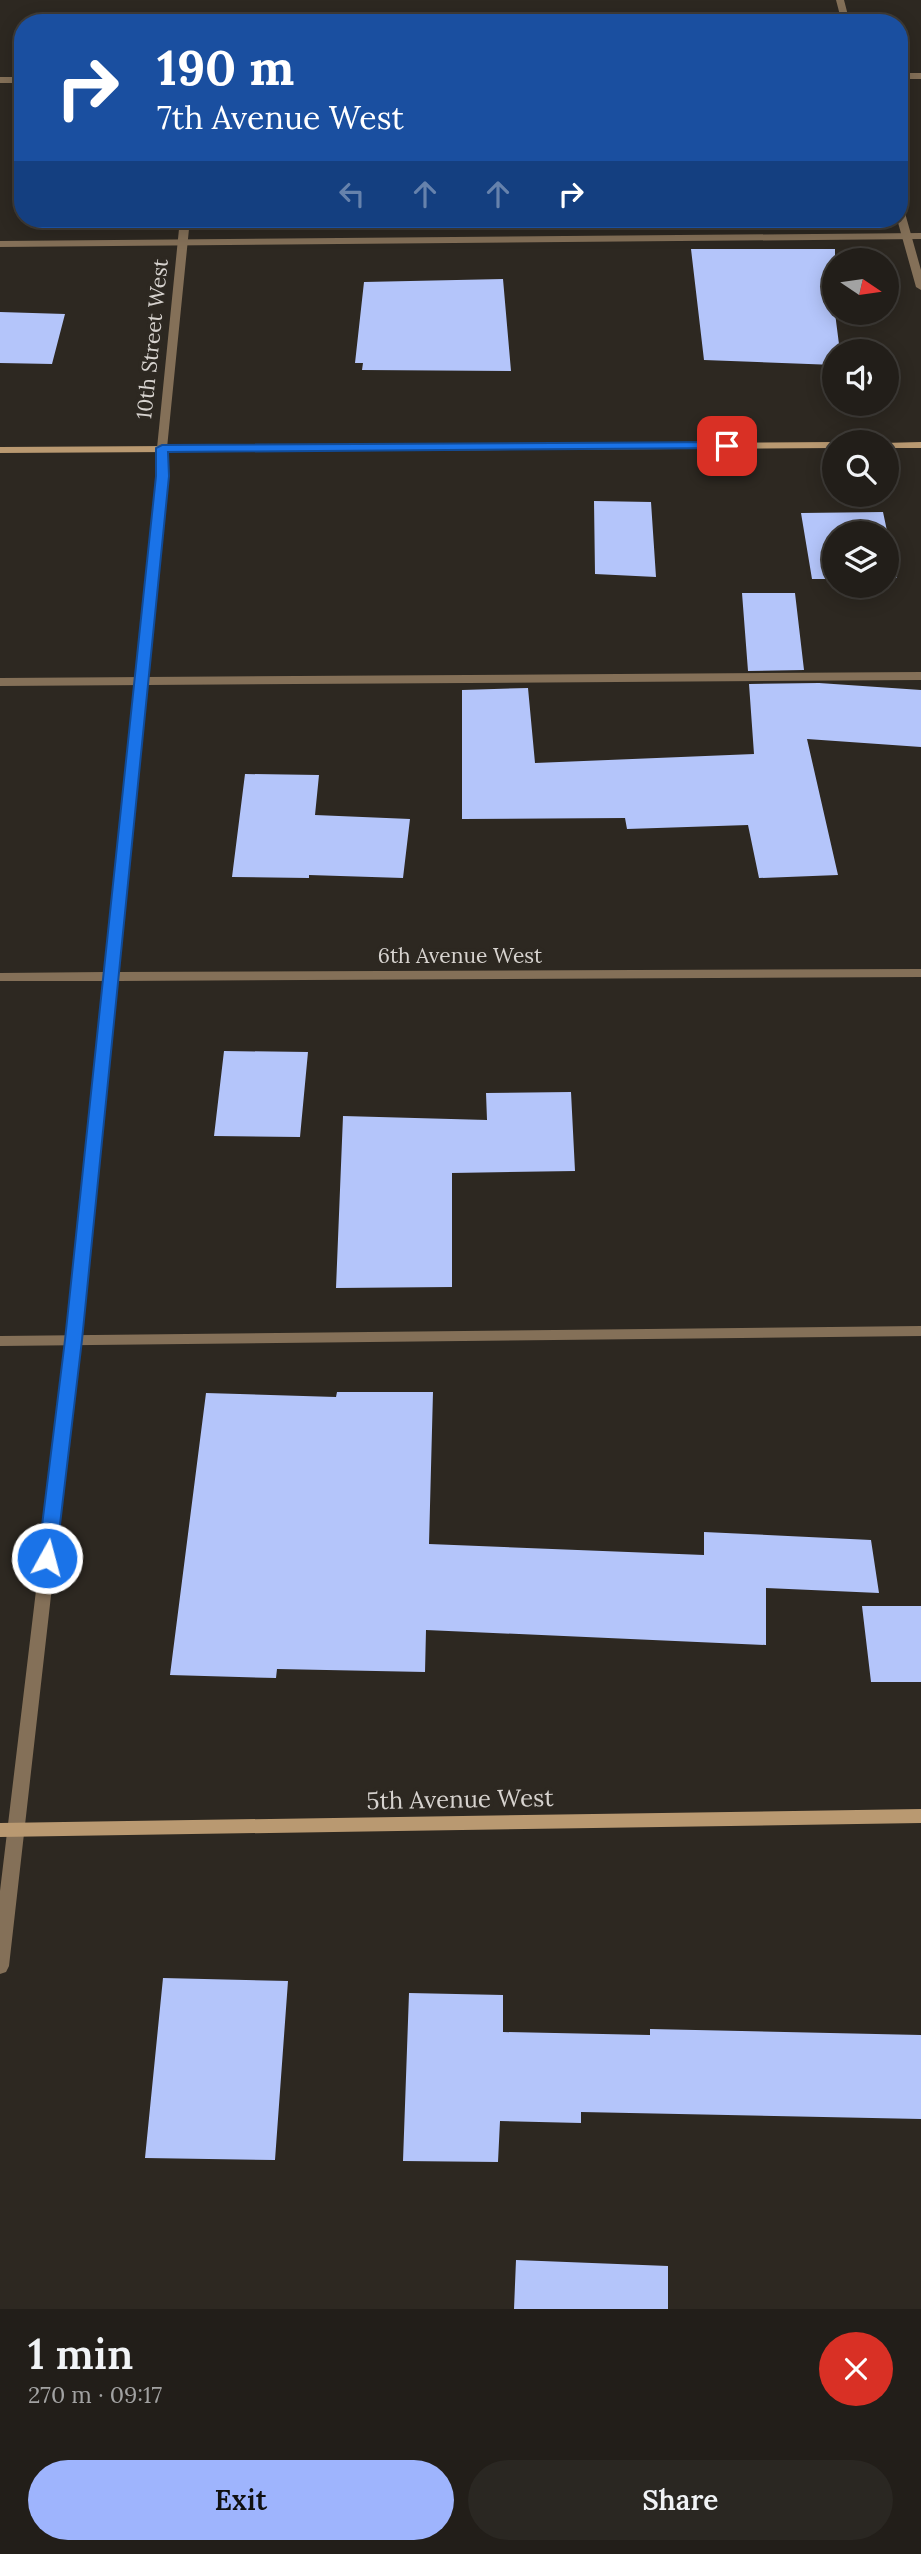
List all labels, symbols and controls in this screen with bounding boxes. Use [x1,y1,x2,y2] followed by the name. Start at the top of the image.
[157,36,294,98] text: 190 m
[42,42,133,133] icon: right
[157,97,404,138] text: 7th Avenue West
[333,175,371,213] icon: left
[406,175,444,213] icon: ahead
[479,175,517,213] icon: ahead
[552,175,590,213] icon: right
[822,248,900,326] north arrow
[822,248,899,598] map controls
[130,257,174,421] street label: 10th Street West
[822,339,899,416] button: sound
[697,416,757,476] pin
[708,427,746,465] icon: arrive
[822,430,899,507] button: search
[822,521,899,598] button: layers
[378,942,543,969] street label: 6th Avenue West
[10,1521,84,1595] position arrow
[366,1782,555,1816] street label: 5th Avenue West
[28,2327,133,2381] text: 1 min
[819,2332,893,2406] button: close
[28,2380,162,2409] text: 270 m · 09:17
[28,2460,454,2540] button: Exit
[468,2460,893,2540] button: Share

